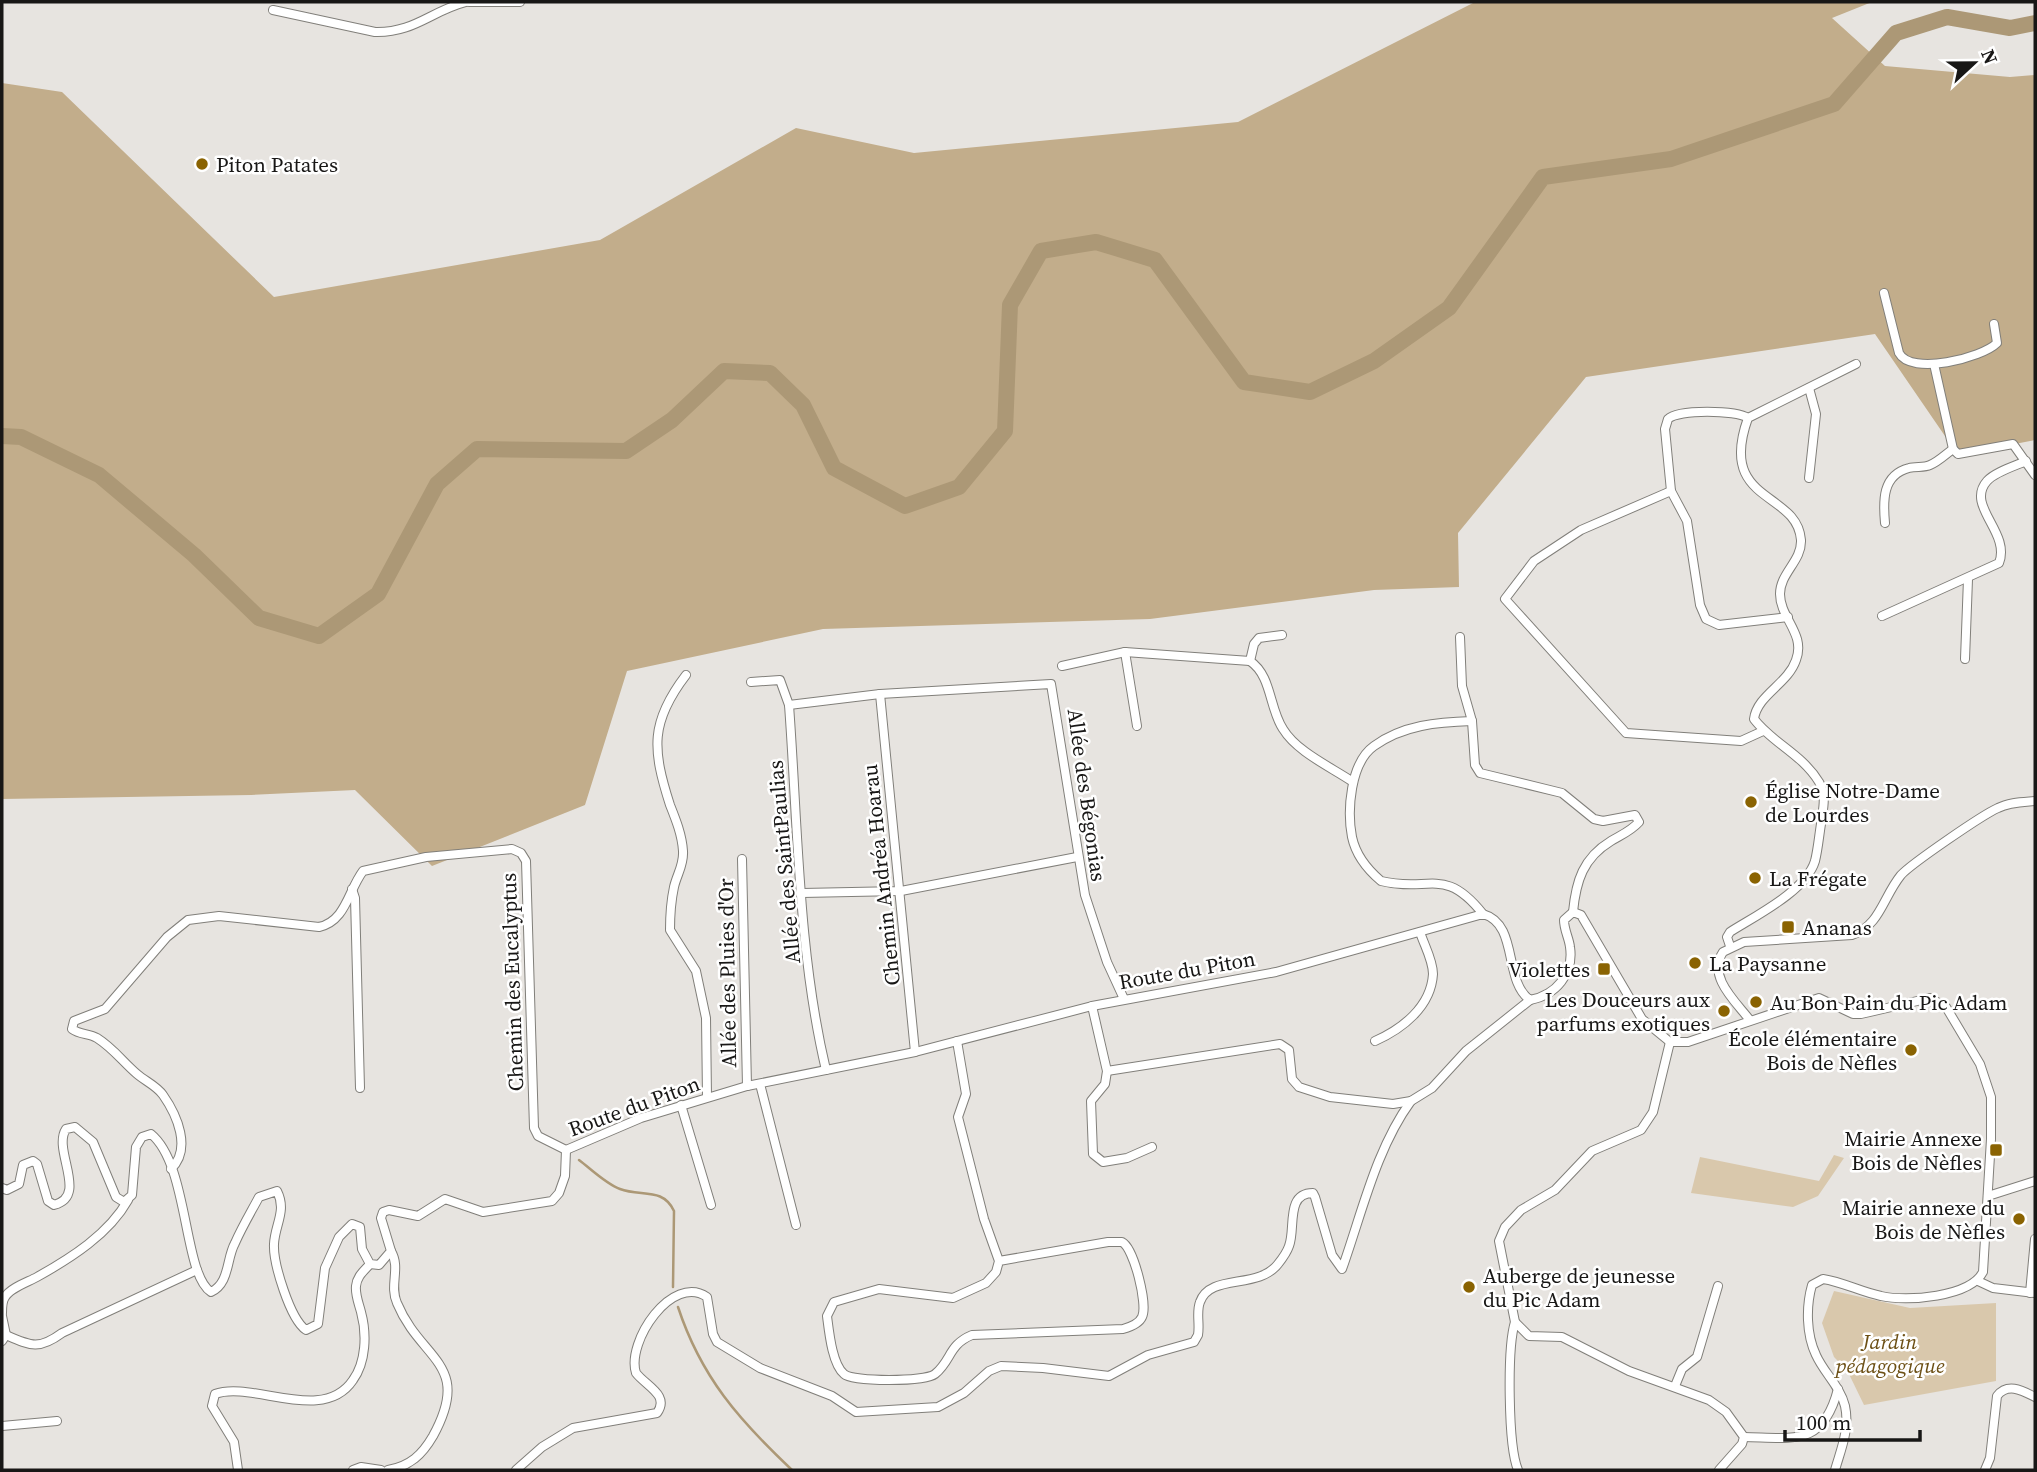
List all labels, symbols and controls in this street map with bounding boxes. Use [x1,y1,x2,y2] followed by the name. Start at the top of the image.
[1939,28,2009,98] north arrow
[1975,45,2004,68] text: N
[216,150,338,179] place label: Piton Patates
[194,156,210,172] marker: Piton Patates
[1061,707,1113,883] street label: Allée des Bégonias
[761,759,807,965] street label: Allée des SaintPaulias
[855,763,907,987] street label: Chemin Andréa Hoarau
[1765,776,1940,829] place label: Église Notre-Dame de Lourdes
[1743,794,1759,810] marker: Église Notre-Dame de Lourdes
[1769,864,1867,893] place label: La Frégate
[1747,870,1763,886] marker: La Frégate
[494,872,530,1092] street label: Chemin des Eucalyptus
[711,878,743,1068] street label: Allée des Pluies d'Or
[1802,913,1872,942] place label: Ananas
[1780,919,1796,935] marker: Ananas
[1116,944,1258,996] street label: Route du Piton
[1709,949,1826,978] place label: La Paysanne
[1508,955,1590,984] place label: Violettes
[1687,955,1703,971] marker: La Paysanne
[1596,961,1612,977] marker: Violettes
[1537,985,1710,1038] place label: Les Douceurs aux parfums exotiques
[1770,988,2008,1017] place label: Au Bon Pain du Pic Adam
[1748,994,1764,1010] marker: Au Bon Pain du Pic Adam
[1716,1003,1732,1019] marker: Les Douceurs aux parfums exotiques
[1728,1024,1897,1077] place label: École élémentaire Bois de Nèfles
[1903,1042,1919,1058] marker: École élémentaire Bois de Nèfles
[564,1069,704,1143] street label: Route du Piton
[1844,1124,1982,1177] place label: Mairie Annexe Bois de Nèfles
[1988,1142,2004,1158] marker: Mairie Annexe Bois de Nèfles
[1842,1193,2005,1246] place label: Mairie annexe du Bois de Nèfles
[2011,1211,2027,1227] marker: Mairie annexe du Bois de Nèfles
[1483,1261,1675,1314] place label: Auberge de jeunesse du Pic Adam
[1461,1279,1477,1295] marker: Auberge de jeunesse du Pic Adam
[1834,1327,1945,1380] park label: Jardin pédagogique
[1785,1398,1920,1442] scale bar
[1796,1408,1851,1437] text: 100 m

